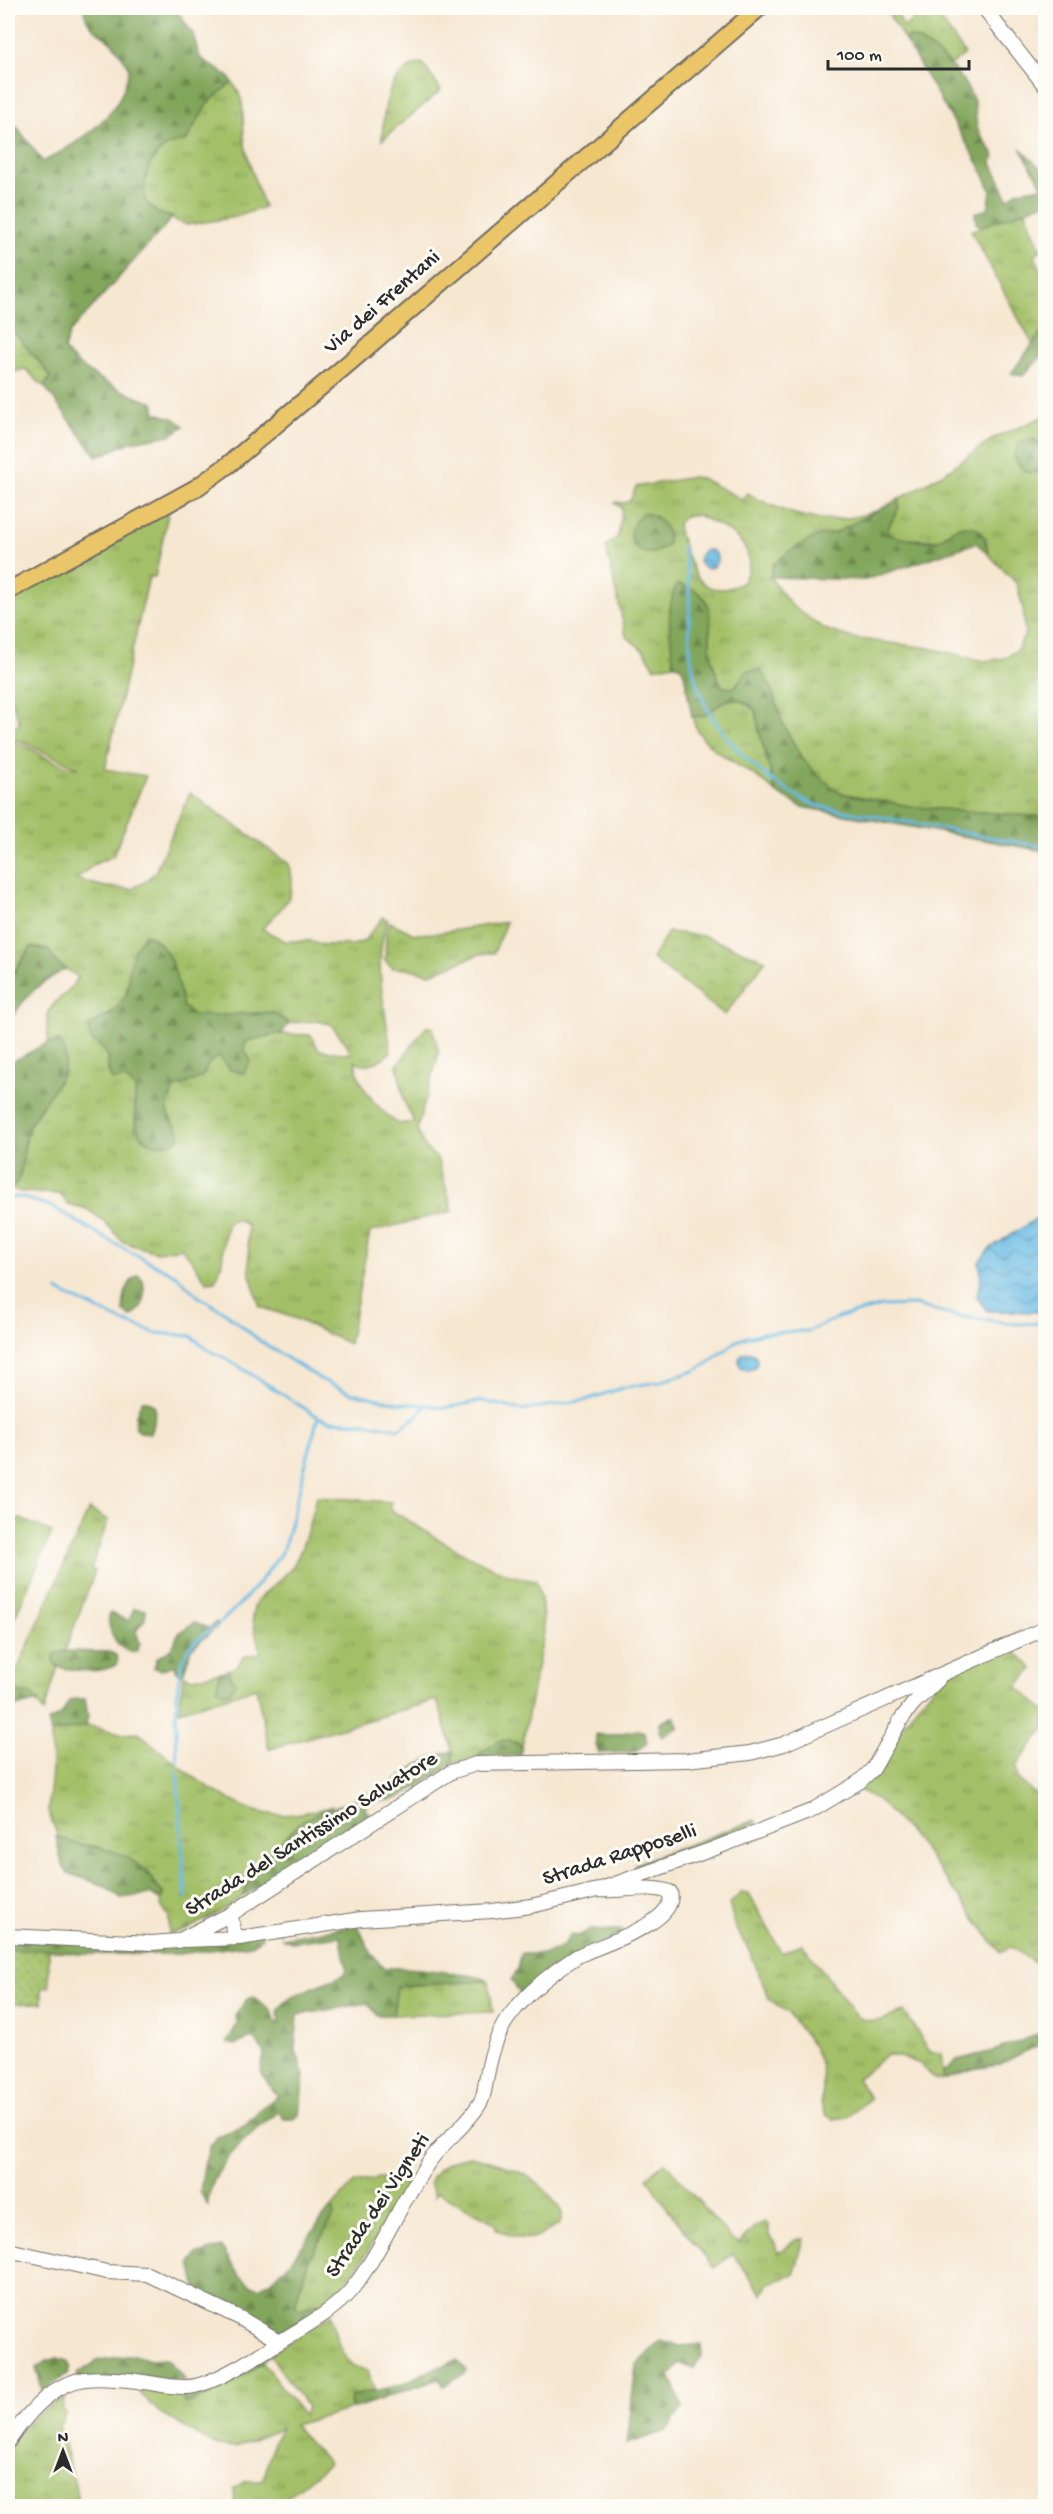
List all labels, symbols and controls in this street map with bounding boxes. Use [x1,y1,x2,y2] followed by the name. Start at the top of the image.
[828,33,969,71] scale bar
[836,46,882,67] text: 100 m
[319,245,447,361] street label: Via dei Frentani
[181,1746,443,1923] street label: Strada del Santissimo Salvatore
[540,1819,700,1893] street label: Strada Rapposelli
[321,2129,437,2283] street label: Strada dei Vigneti
[33,2421,93,2481] north arrow
[58,2430,69,2449] text: N

